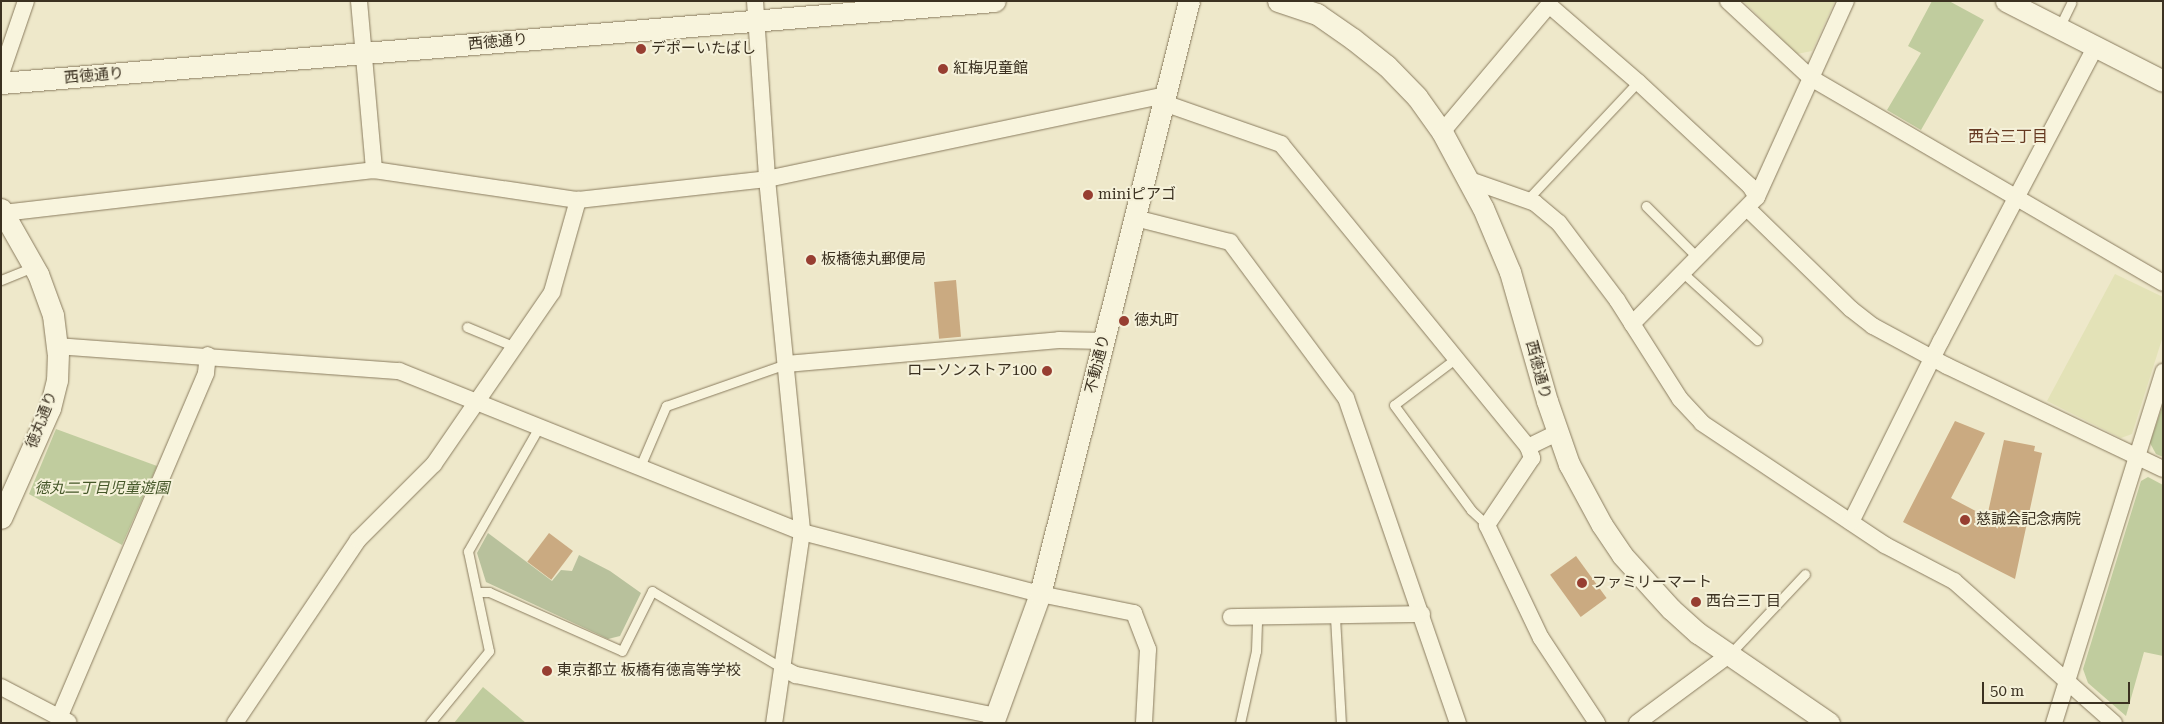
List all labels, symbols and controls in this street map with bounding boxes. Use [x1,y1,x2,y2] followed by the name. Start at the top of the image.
[467,30,529,54] street label: 西徳通り
[651,40,756,58] place label: デポーいたばし
[635,43,647,55] marker: デポーいたばし
[953,60,1028,78] place label: 紅梅児童館
[937,63,949,75] marker: 紅梅児童館
[63,64,125,88] street label: 西徳通り
[1968,127,2048,147] district label: 西台三丁目
[1098,186,1176,204] place label: miniピアゴ
[1082,189,1094,201] marker: miniピアゴ
[821,251,926,269] place label: 板橋徳丸郵便局
[805,254,817,266] marker: 板橋徳丸郵便局
[1134,312,1179,330] place label: 徳丸町
[1118,315,1130,327] marker: 徳丸町
[1082,333,1114,395] street label: 不動通り
[1522,339,1554,401] street label: 西徳通り
[907,362,1037,380] place label: ローソンストア100
[1041,365,1053,377] marker: ローソンストア100
[23,389,61,451] street label: 徳丸通り
[35,480,169,498] park label: 徳丸二丁目児童遊園
[1976,511,2081,529] place label: 慈誠会記念病院
[1958,513,1972,527] marker: 慈誠会記念病院
[1592,574,1712,592] place label: ファミリーマート
[1576,577,1588,589] marker: ファミリーマート
[1706,593,1781,611] place label: 西台三丁目
[1690,596,1702,608] marker: 西台三丁目
[557,662,741,680] place label: 東京都立 板橋有徳高等学校
[541,665,553,677] marker: 東京都立 板橋有徳高等学校
[1984,672,2132,704] scale bar
[1990,682,2024,700] text: 50 m

